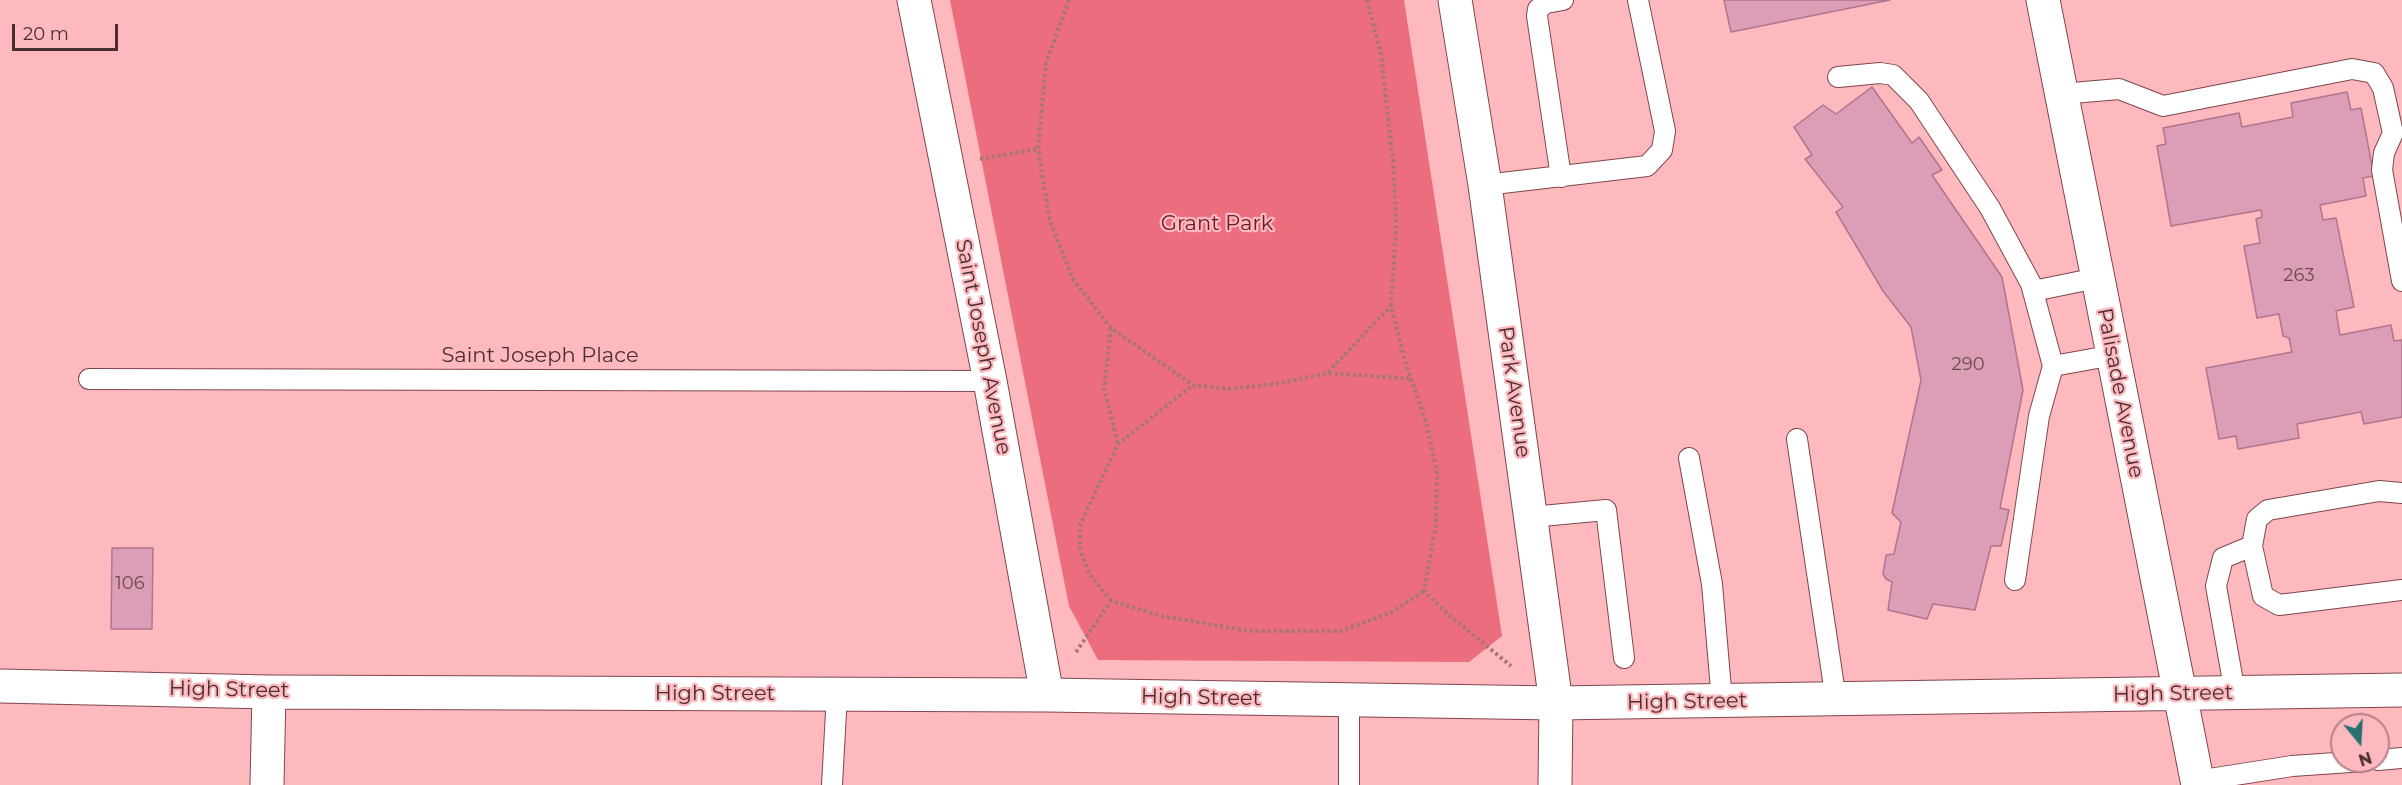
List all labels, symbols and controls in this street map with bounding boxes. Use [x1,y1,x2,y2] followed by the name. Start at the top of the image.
[15,12,122,50] scale bar
[23,23,69,45] text: 20 m
[1161,211,1273,237] park label: Grant Park
[950,237,1016,457] street label: Saint Joseph Avenue
[2283,265,2315,287] house number: 263
[2091,306,2149,480] street label: Palisade Avenue
[1492,325,1536,459] street label: Park Avenue
[441,343,639,369] street label: Saint Joseph Place
[1951,354,1985,376] house number: 290
[115,573,145,595] house number: 106
[169,676,289,704] street label: High Street
[2113,680,2233,708] street label: High Street
[655,681,775,707] street label: High Street
[1141,684,1261,712] street label: High Street
[1627,688,1747,716] street label: High Street
[2330,713,2390,773] north arrow
[2356,748,2374,770] text: N

